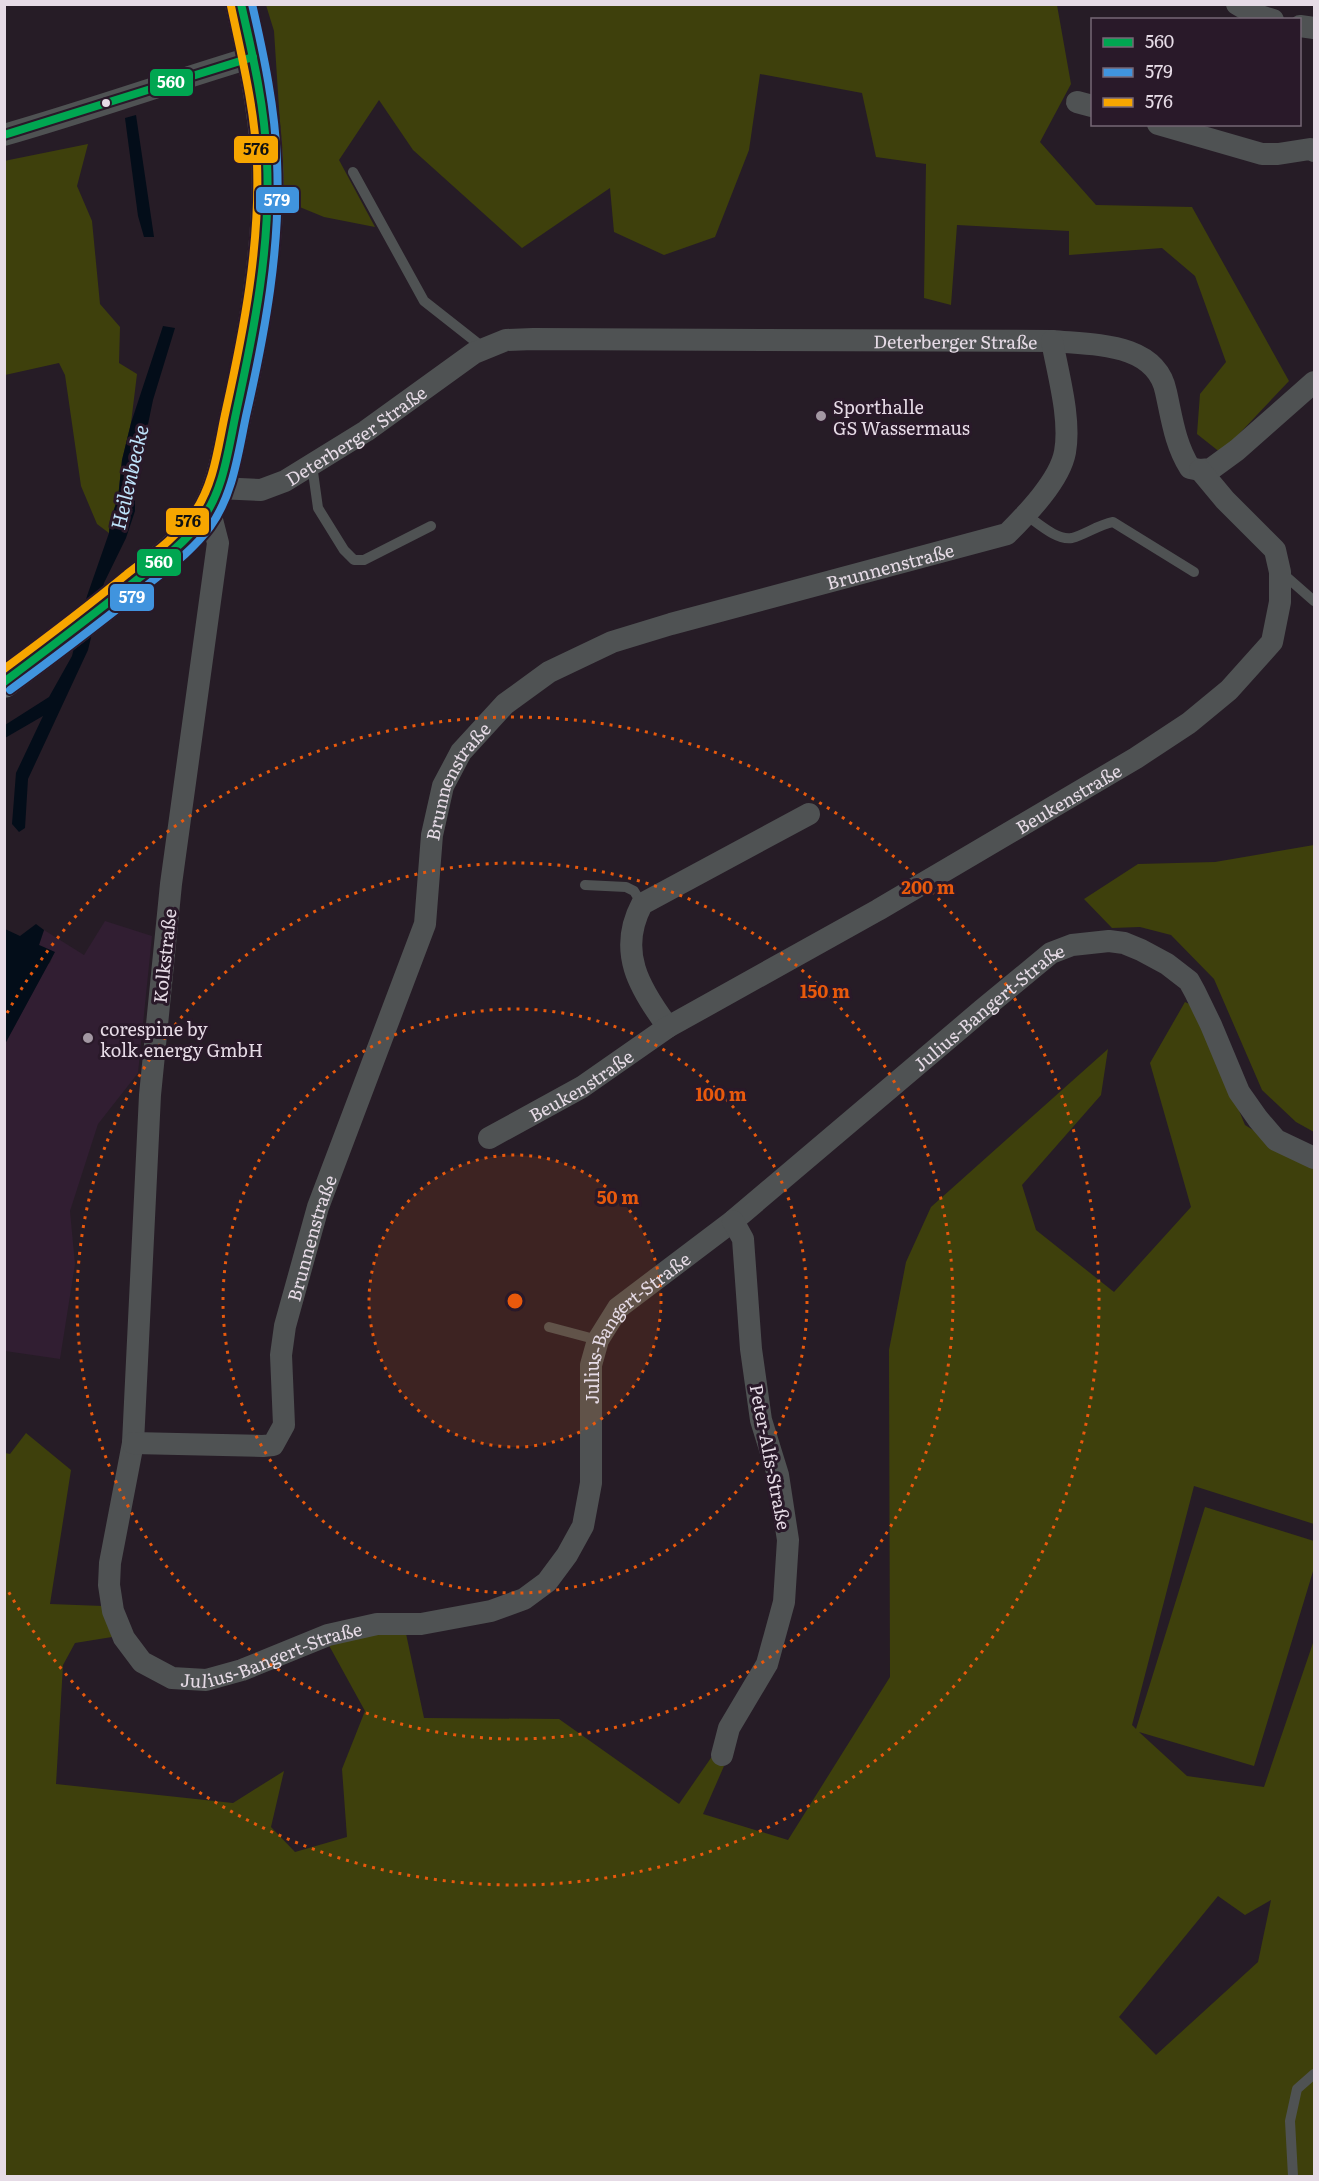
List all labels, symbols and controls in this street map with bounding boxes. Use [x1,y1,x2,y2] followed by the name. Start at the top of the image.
[1091,18,1301,126] legend
[1145,27,1174,54] text: 560
[1145,57,1173,84] text: 579
[149,68,194,97] line badge: 560
[157,69,185,93] text: 560
[1145,87,1173,114] text: 576
[100,97,112,109] unlabelled marker
[233,135,279,164] line badge: 576
[243,136,269,160] text: 576
[255,186,300,214] line badge: 579
[264,187,290,211] text: 579
[873,327,1038,354] street label: Deterberger Straße
[280,378,432,491] street label: Deterberger Straße
[833,393,970,441] place label: Sporthalle GS Wassermaus
[814,409,828,423] marker: Sporthalle GS Wassermaus
[101,422,155,532] water label: Heilenbecke
[165,507,210,536] line badge: 576
[175,508,201,532] text: 576
[823,535,957,595] street label: Brunnenstraße
[136,548,182,577] line badge: 560
[145,549,173,573] text: 560
[109,583,155,612] line badge: 579
[119,584,145,608] text: 579
[418,715,496,843] street label: Brunnenstraße
[1010,756,1126,840] street label: Beukenstraße
[901,873,955,900] text: 200 m
[146,907,182,1005] street label: Kolkstraße
[906,936,1068,1077] street label: Julius-Bangert-Straße
[800,977,850,1004] text: 150 m
[100,1015,263,1063] place label: corespine by kolk.energy GmbH
[81,1031,95,1045] marker: corespine by kolk.energy GmbH
[523,1042,638,1127] street label: Beukenstraße
[695,1080,747,1107] text: 100 m
[279,1171,343,1304] street label: Brunnenstraße
[597,1183,639,1210] text: 50 m
[578,1245,695,1404] street label: Julius-Bangert-Straße
[505,1291,525,1311] centre of rings
[744,1382,798,1532] street label: Peter-Alfs-Straße
[180,1614,364,1694] street label: Julius-Bangert-Straße

